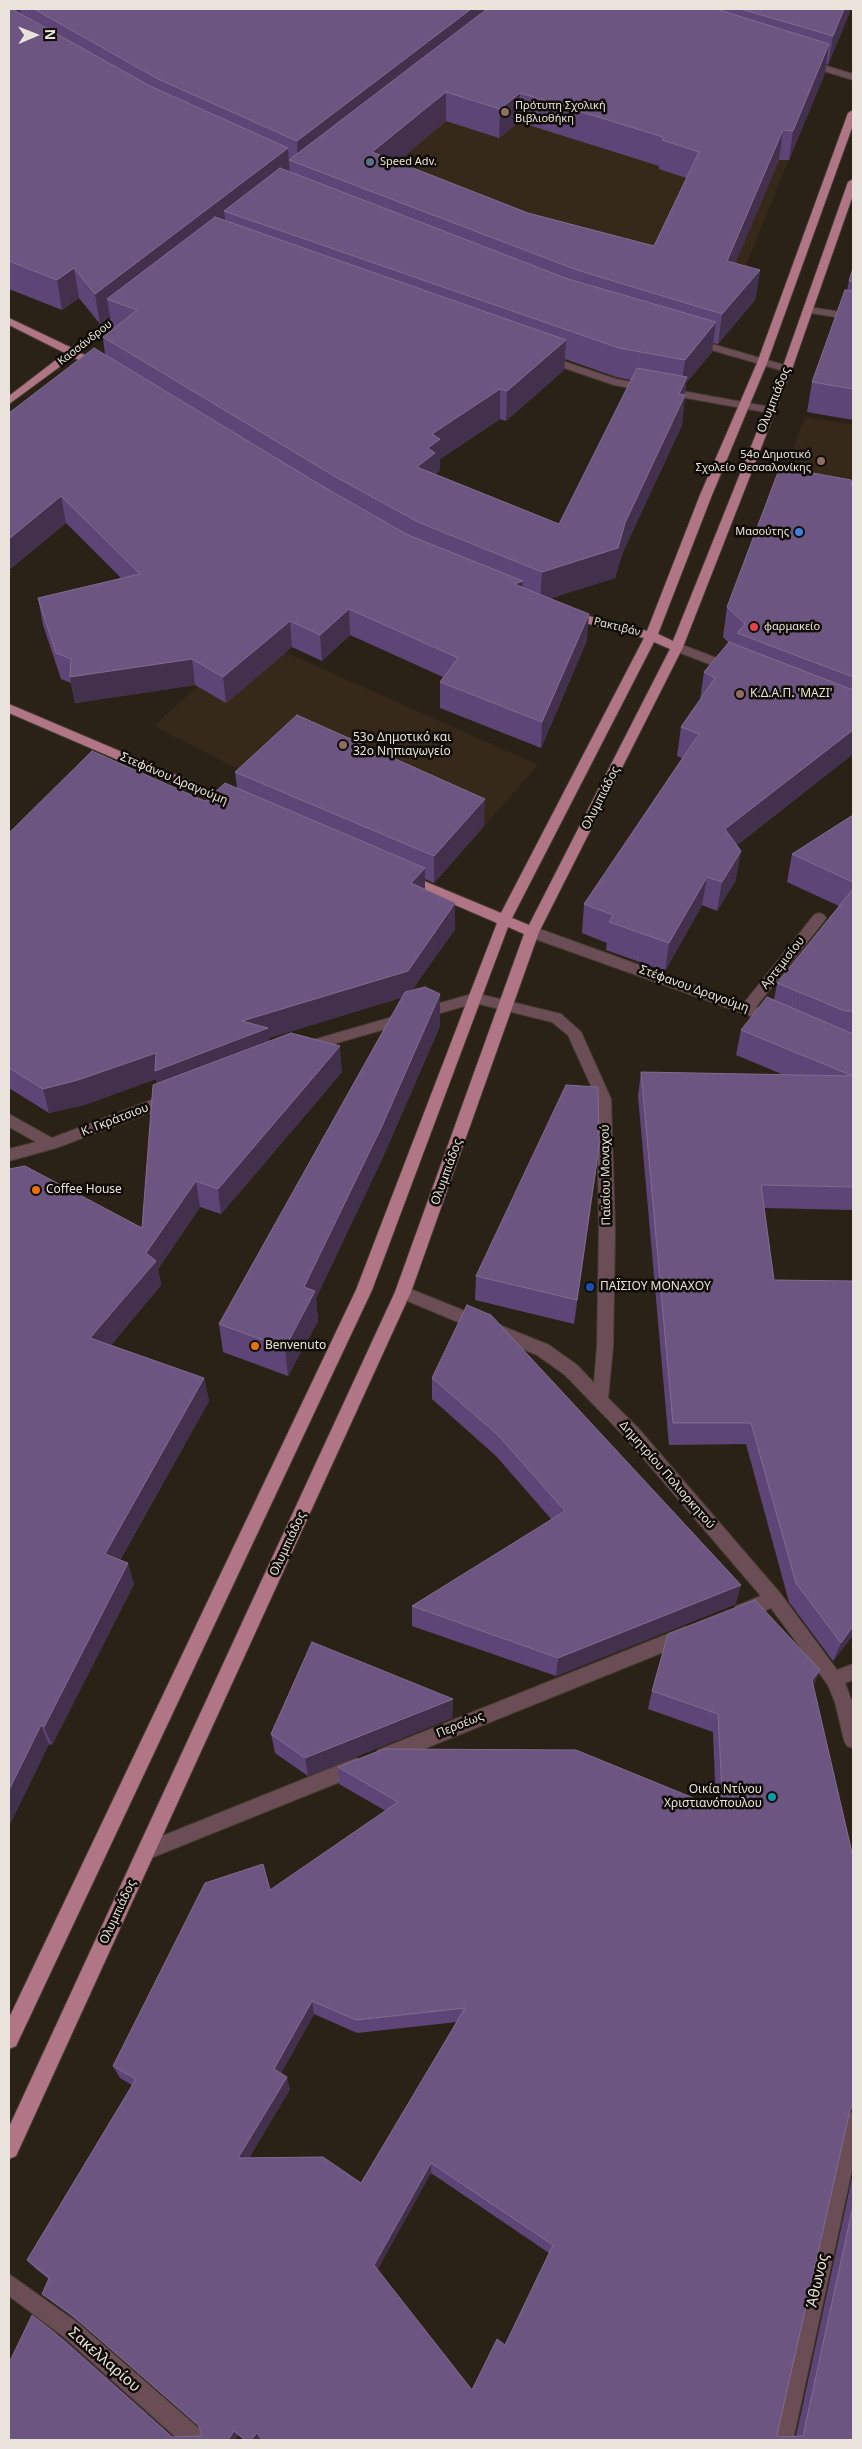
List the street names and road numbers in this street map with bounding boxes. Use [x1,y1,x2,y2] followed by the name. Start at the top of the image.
[55,318,115,368] street label: Κασσάνδρου
[754,365,794,435] street label: Ολυμπιάδος
[592,615,642,639] street label: Ρακτιβάν
[118,750,230,808] street label: Στεφάνου Δραγούμη
[579,764,623,832] street label: Ολυμπιάδος
[758,934,808,992] street label: Αρτεμισίου
[637,963,751,1015] street label: Στέφανου Δραγούμη
[79,1101,151,1139] street label: Κ. Γκράτσιου
[598,1124,614,1226] street label: Παϊσίου Μοναχού
[428,1137,466,1207] street label: Ολυμπιάδος
[616,1418,718,1532] street label: Δημητρίου Πολιορκητού
[267,1510,309,1578] street label: Ολυμπιάδος
[434,1709,486,1741] street label: Περσέως
[97,1878,139,1946] street label: Ολυμπιάδος
[803,2252,833,2310] street label: Άθωνος
[64,2324,144,2396] street label: Σακελλαρίου

